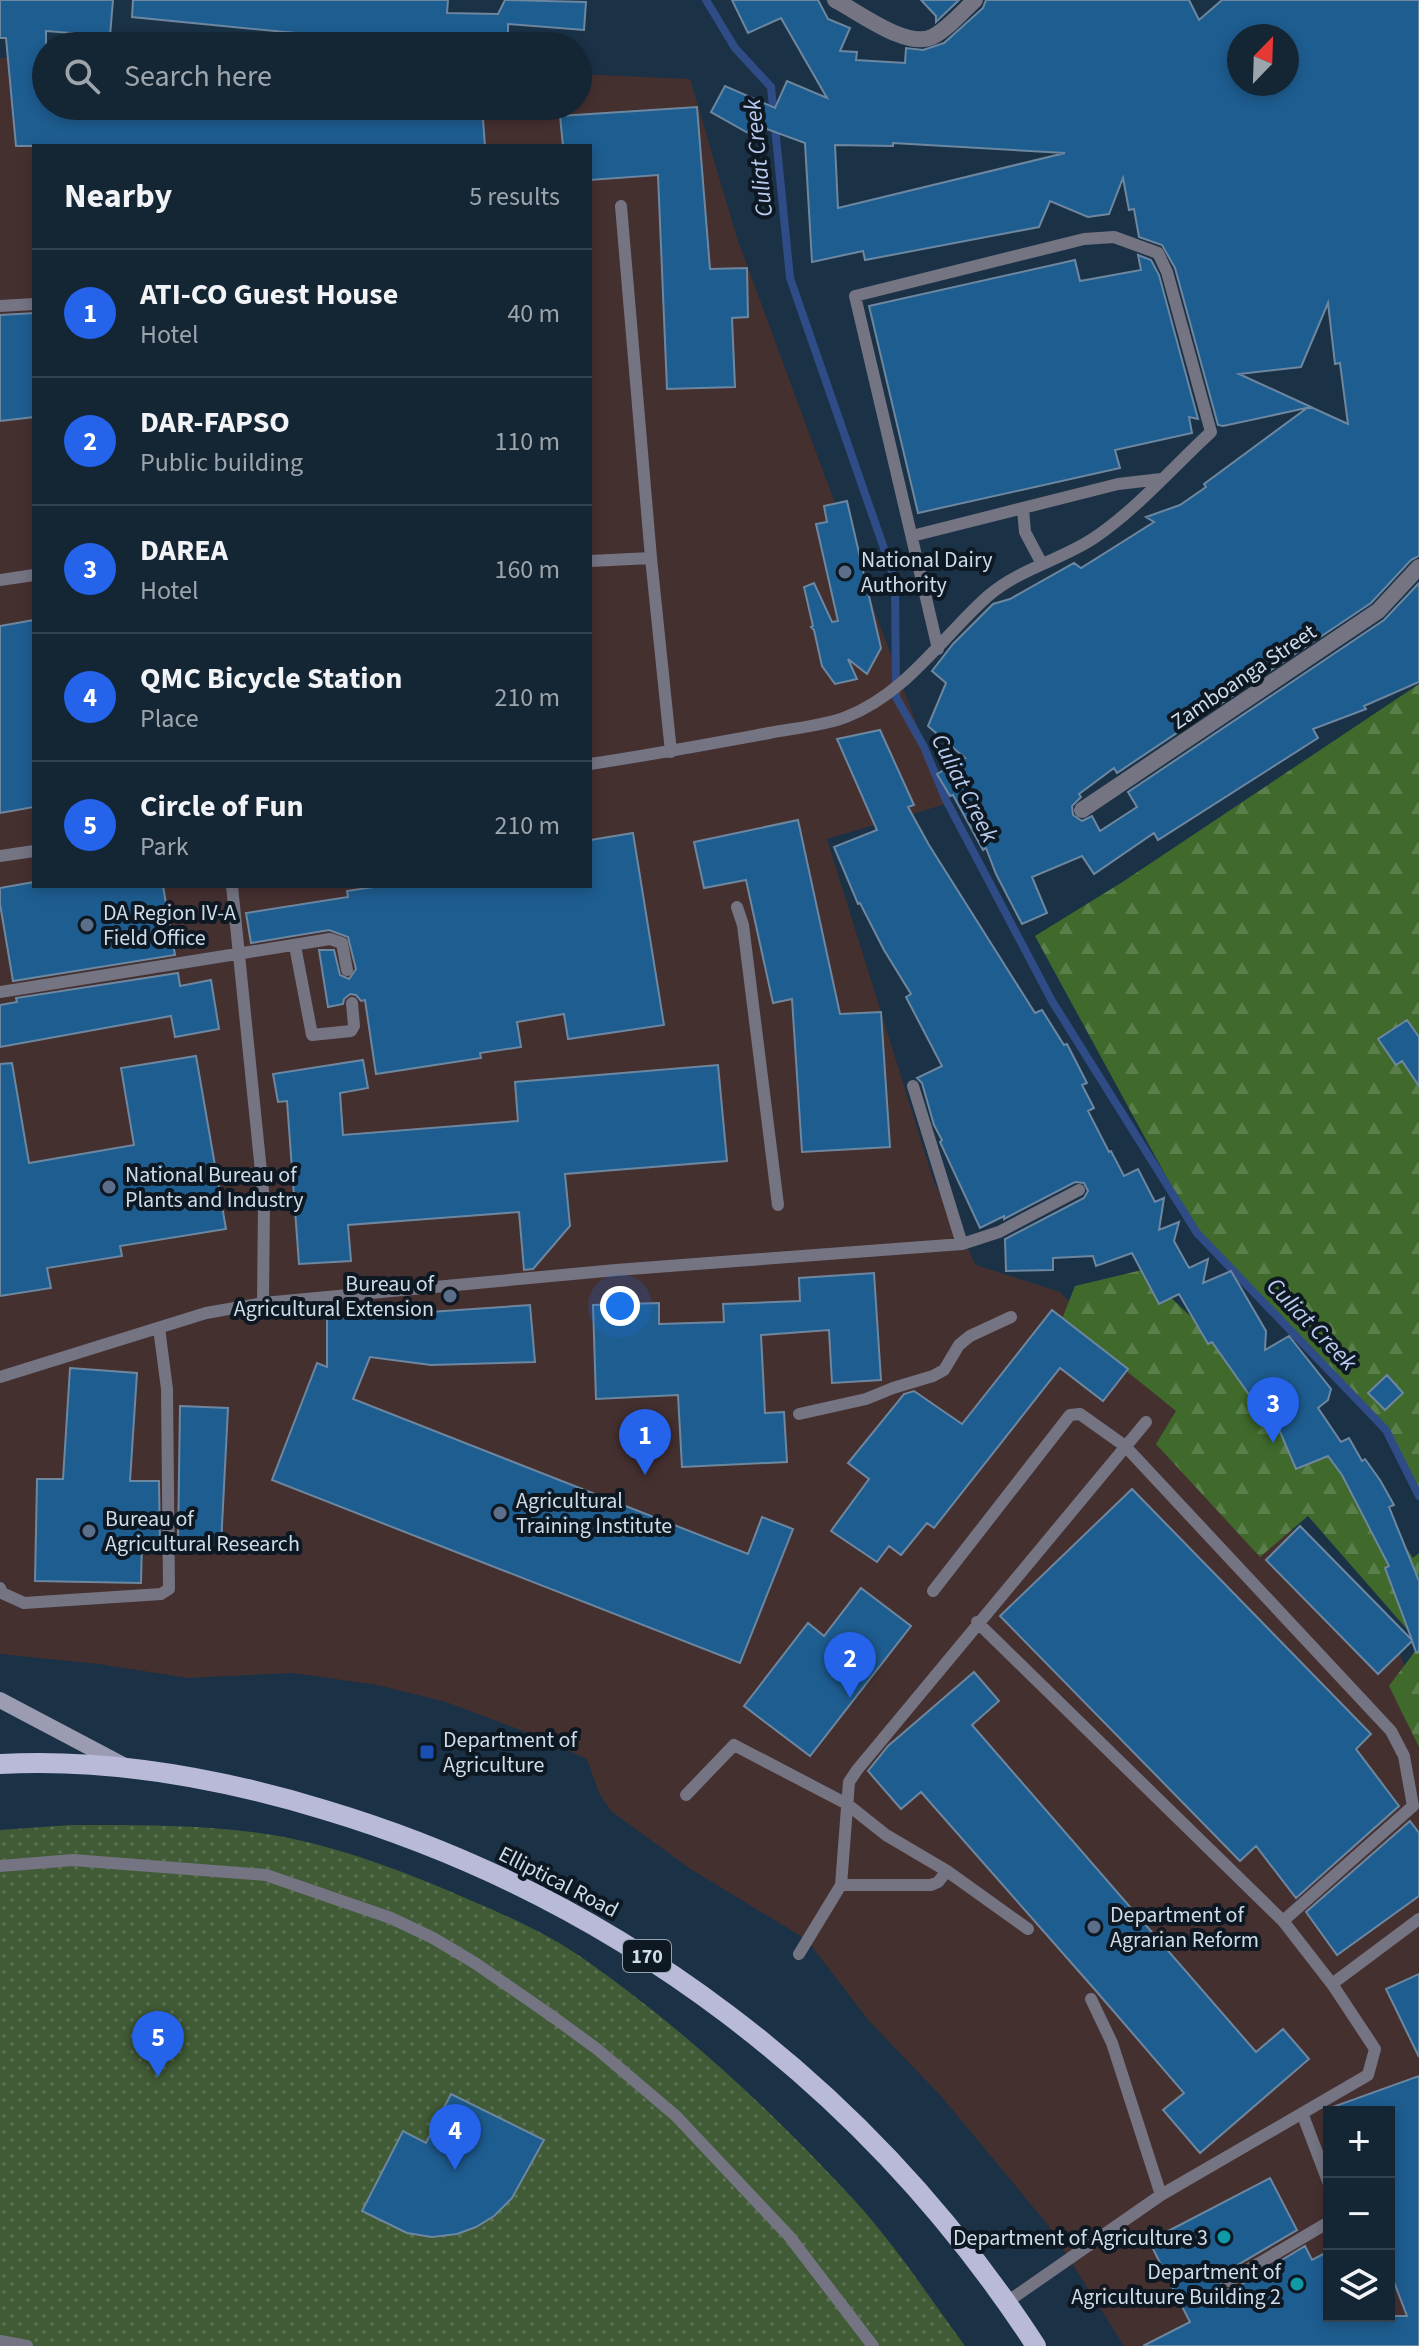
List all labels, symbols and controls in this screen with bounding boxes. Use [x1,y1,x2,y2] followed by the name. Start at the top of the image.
[1227,24,1299,96] north arrow
[32,32,592,120] search box
[60,54,104,98] icon: search
[124,55,272,98] text: Search here
[735,97,782,219] water label: Culiat Creek
[64,172,172,221] text: Nearby
[469,178,560,215] text: 5 results
[140,273,398,316] text: ATI-CO Guest House
[83,295,97,332] text: 1
[507,295,560,332] text: 40 m
[140,316,199,353] text: Hotel
[140,401,290,444] text: DAR-FAPSO
[83,423,97,460] text: 2
[494,423,560,460] text: 110 m
[140,444,303,481] text: Public building
[140,529,228,572] text: DAREA
[861,544,993,601] place label: National Dairy Authority
[83,551,97,588] text: 3
[494,551,560,588] text: 160 m
[836,563,854,581] marker: National Dairy Authority
[140,572,199,609] text: Hotel
[1165,616,1323,737] street label: Zamboanga Street
[140,657,402,700] text: QMC Bicycle Station
[83,679,97,716] text: 4
[494,679,560,716] text: 210 m
[140,700,199,737] text: Place
[922,728,1007,849] water label: Culiat Creek
[140,785,304,828] text: Circle of Fun
[83,807,97,844] text: 5
[494,807,560,844] text: 210 m
[140,828,189,865] text: Park
[103,897,236,954] place label: DA Region IV-A Field Office
[78,916,96,934] marker: DA Region IV-A Field Office
[125,1159,304,1216] place label: National Bureau of Plants and Industry
[100,1178,118,1196] marker: National Bureau of Plants and Industry
[234,1268,436,1325] place label: Bureau of Agricultural Extension
[1258,1270,1366,1379] water label: Culiat Creek
[600,1286,640,1326] your location
[441,1287,459,1305] marker: Bureau of Agricultural Extension
[1247,1377,1299,1443] pin: 3
[619,1409,671,1475] pin: 1
[516,1485,672,1542] place label: Agricultural Training Institute
[105,1503,300,1560] place label: Bureau of Agricultural Research
[491,1504,509,1522] marker: Agricultural Training Institute
[80,1522,98,1540] marker: Bureau of Agricultural Research
[824,1632,876,1698] pin: 2
[443,1724,578,1781] place label: Department of Agriculture
[418,1743,436,1761] marker: Department of Agriculture
[493,1838,624,1926] street label: Elliptical Road
[1110,1899,1259,1956] place label: Department of Agrarian Reform
[1085,1918,1103,1936] marker: Department of Agrarian Reform
[623,1940,671,1972] road number: 170
[132,2011,184,2077] pin: 5
[429,2104,481,2170] pin: 4
[1323,2106,1395,2322] map controls
[1323,2106,1395,2178] button: +
[1323,2178,1395,2250] button: −
[953,2222,1208,2254] place label: Department of Agriculture 3
[1215,2228,1233,2246] marker: Department of Agriculture 3
[1323,2250,1395,2322] button: layers
[1071,2256,1283,2313] place label: Department of Agricultuure Building 2
[1288,2275,1306,2293] marker: Department of Agricultuure Building 2

